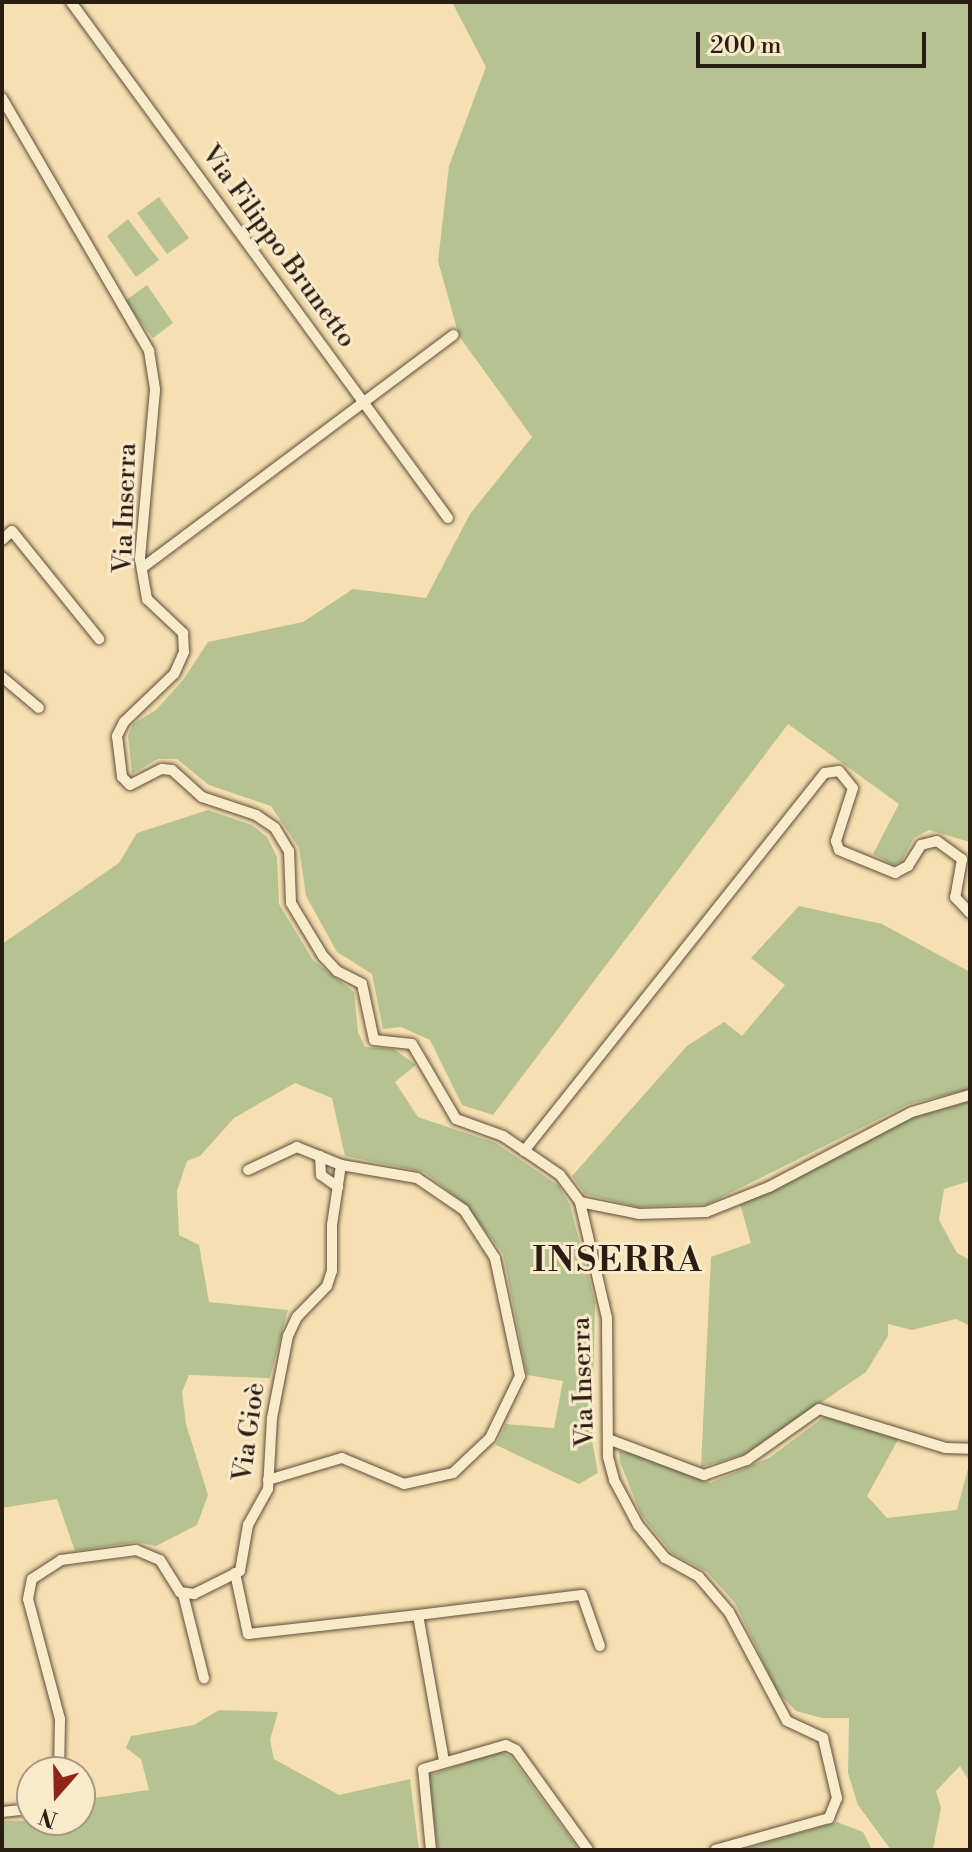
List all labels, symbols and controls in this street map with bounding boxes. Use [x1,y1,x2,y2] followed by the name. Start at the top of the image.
[700,16,930,66] scale bar
[710,31,781,61] text: 200 m
[194,140,362,354] street label: Via Filippo Brunetto
[108,442,144,574] street label: Via Inserra
[533,1242,703,1282] district label: INSERRA
[566,1316,602,1448] street label: Via Inserra
[228,1380,272,1484] street label: Via Gioè
[16,1756,96,1836] north arrow
[36,1801,61,1833] text: N

